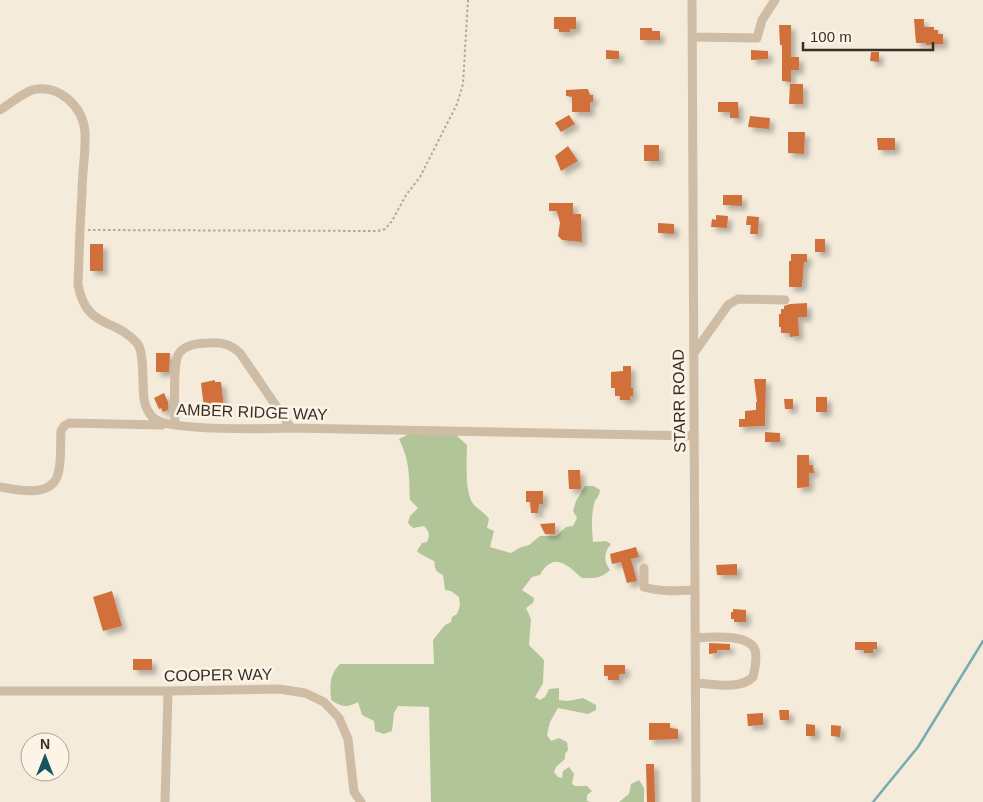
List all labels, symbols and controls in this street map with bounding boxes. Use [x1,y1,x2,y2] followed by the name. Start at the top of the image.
[803,20,933,52] scale bar
[810,28,852,45] text: 100 m
[670,349,688,453] street label: STARR ROAD
[176,401,328,423] street label: AMBER RIDGE WAY
[164,666,273,684] street label: COOPER WAY
[20,732,70,782] north arrow
[40,736,50,752] text: N

